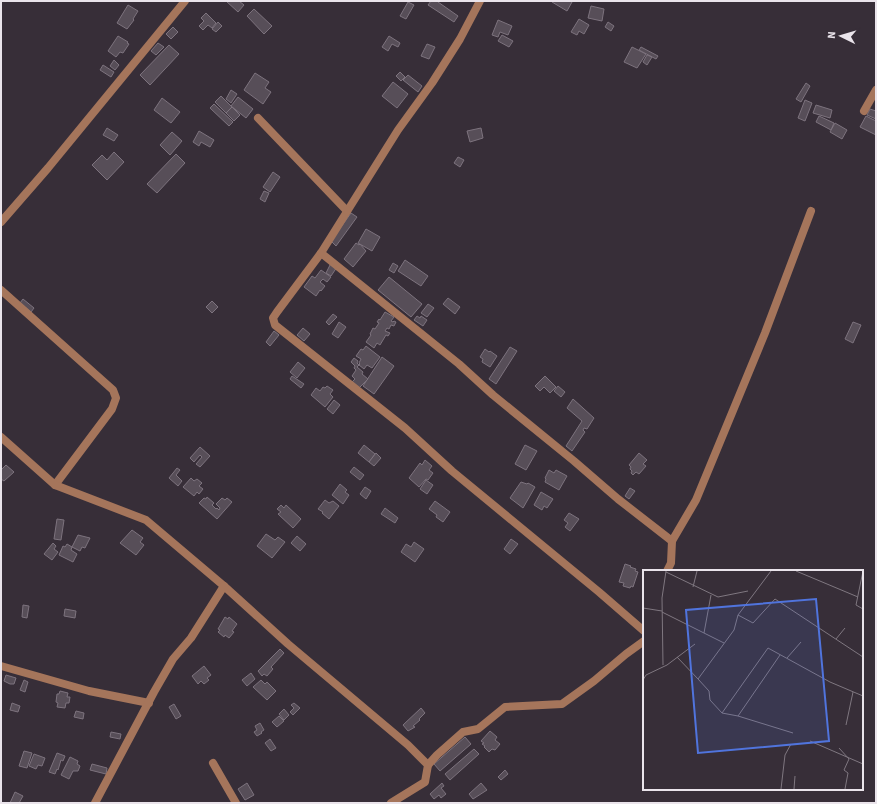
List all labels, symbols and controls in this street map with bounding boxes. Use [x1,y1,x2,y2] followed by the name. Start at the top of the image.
[821,16,861,56] north arrow
[824,31,839,39] text: N
[643,570,863,790] inset map

